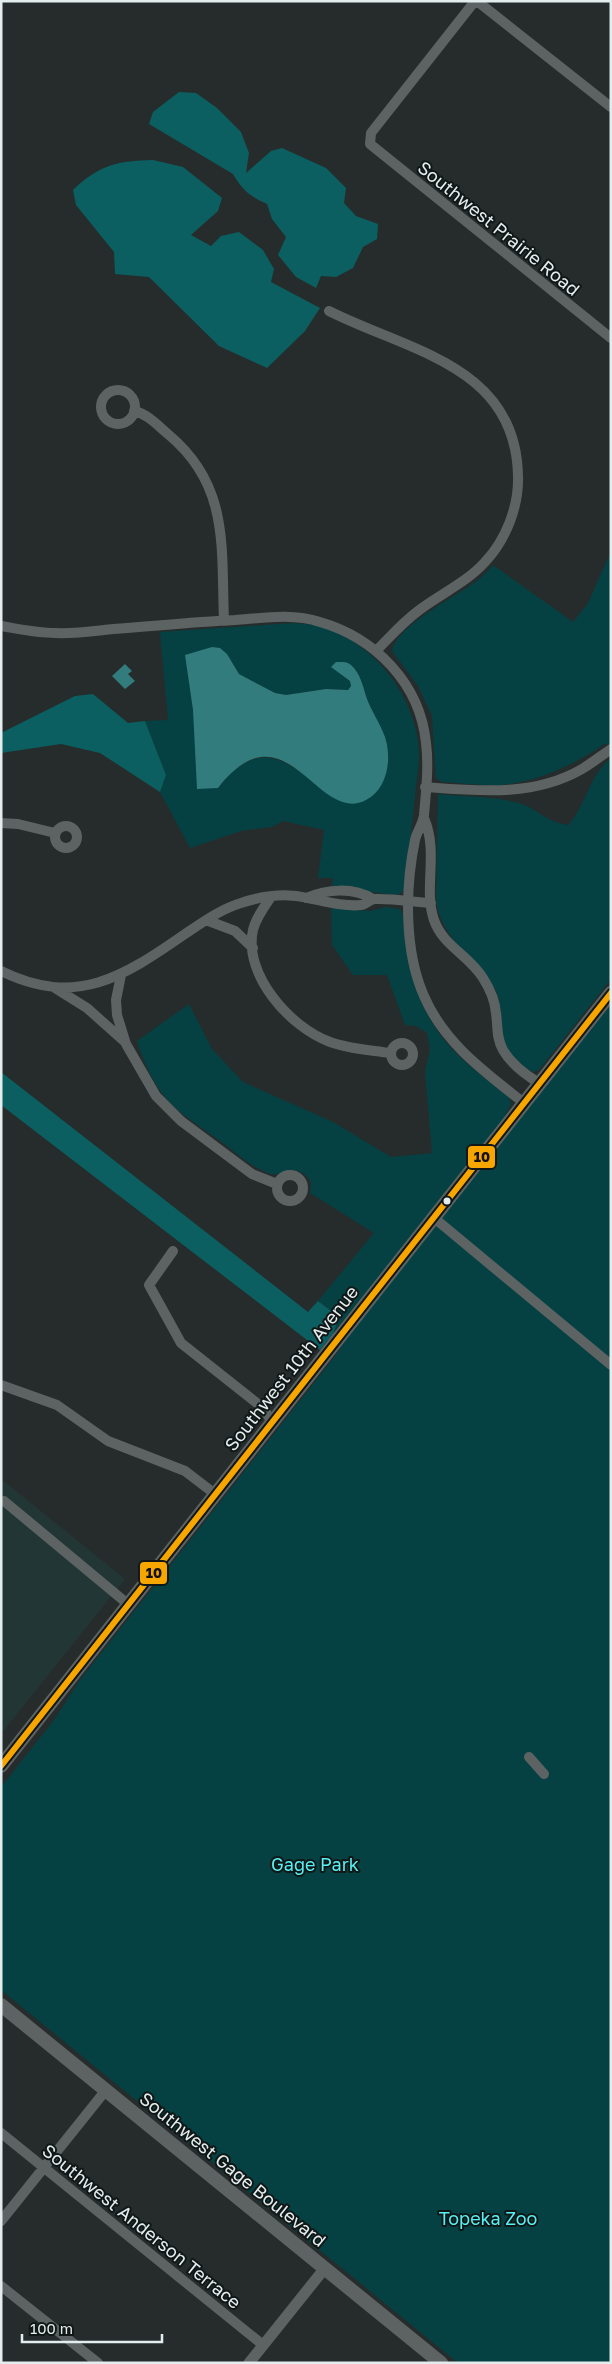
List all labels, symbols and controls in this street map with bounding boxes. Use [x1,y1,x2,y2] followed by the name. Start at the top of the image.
[414,156,584,300] street label: Southwest Prairie Road
[467,1145,496,1169] line badge: 10
[474,1148,490,1165] text: 10
[442,1196,452,1206] unlabelled marker
[220,1281,362,1455] street label: Southwest 10th Avenue
[139,1561,168,1585] line badge: 10
[146,1564,162,1581] text: 10
[271,1853,359,1875] park label: Gage Park
[135,2087,331,2251] street label: Southwest Gage Boulevard
[38,2139,246,2313] street label: Southwest Anderson Terrace
[439,2207,537,2229] park label: Topeka Zoo
[22,2312,162,2344] scale bar
[30,2319,73,2337] text: 100 m

